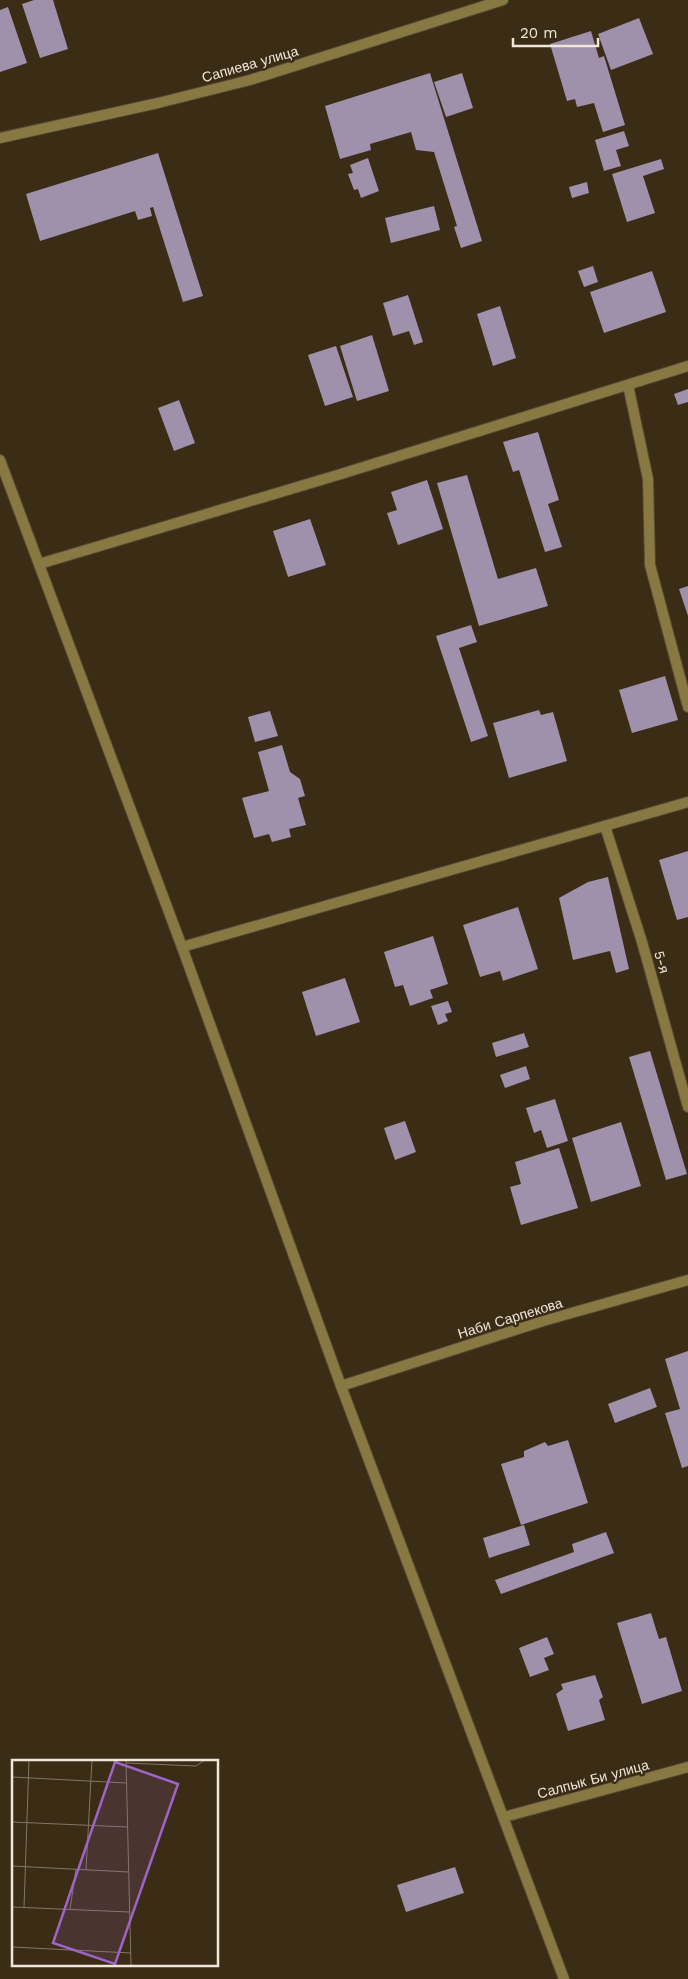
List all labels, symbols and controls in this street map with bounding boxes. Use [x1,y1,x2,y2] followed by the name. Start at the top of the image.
[513,15,598,47] scale bar
[520,24,558,42] text: 20 m
[200,43,300,85] street label: Сапиева улица
[651,949,673,975] street label: 5-я
[456,1294,565,1342] street label: Наби Сарпекова
[535,1756,651,1802] street label: Салпык Би улица
[12,1760,219,1966] inset map

